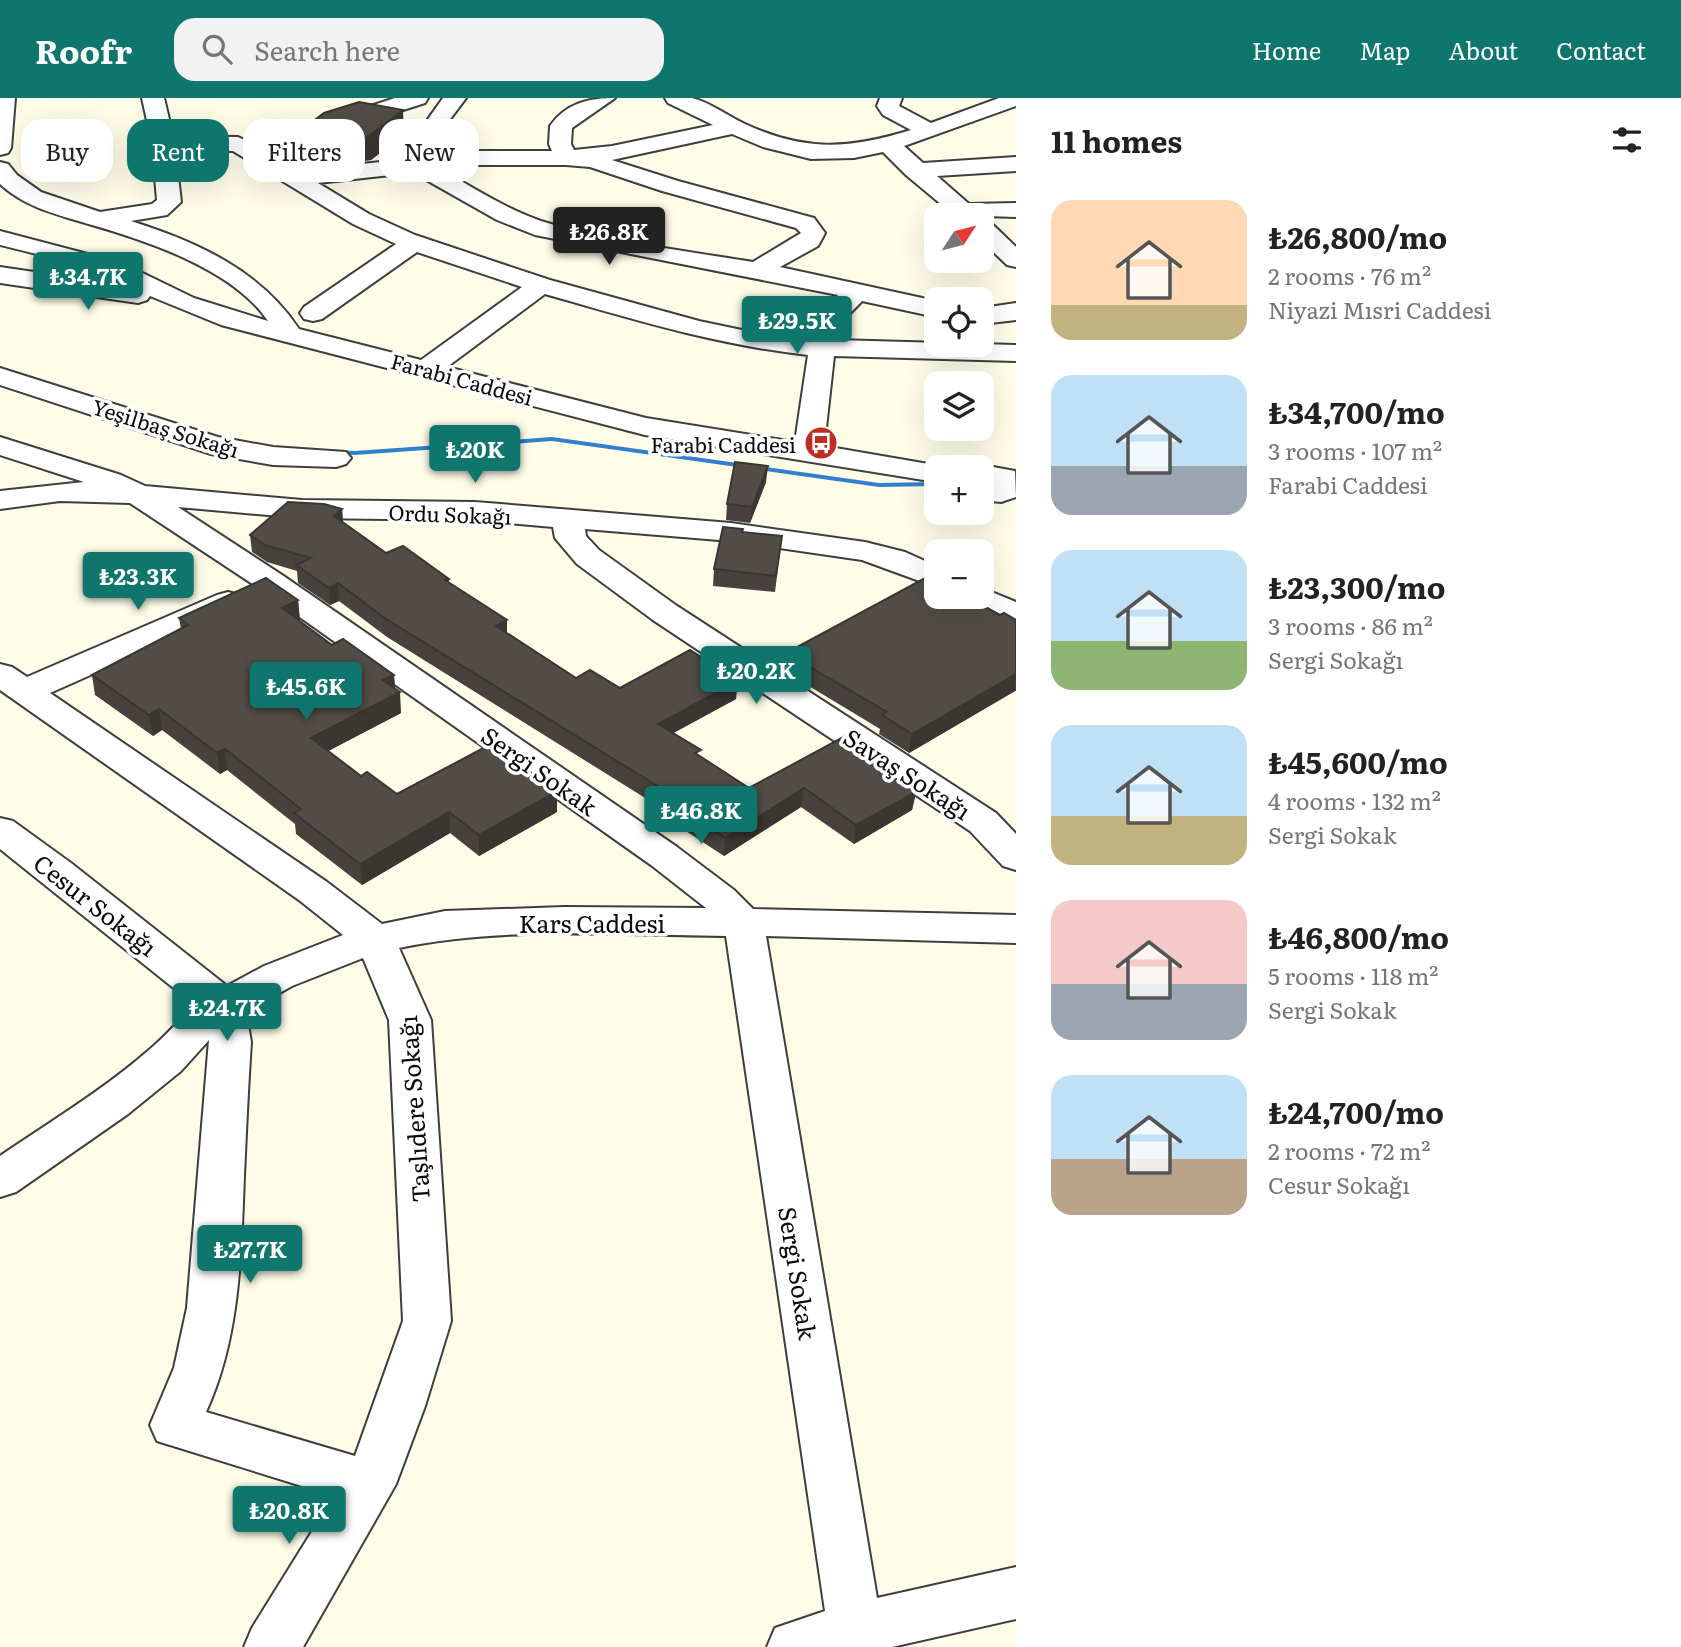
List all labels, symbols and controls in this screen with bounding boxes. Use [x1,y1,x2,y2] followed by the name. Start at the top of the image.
[174,18,664,81] search box
[35,25,132,74] text: Roofr
[198,30,236,68] icon: search
[254,30,400,69] text: Search here
[1252,32,1321,67] text: Home
[1359,32,1410,67] text: Map
[1448,32,1518,67] text: About
[1556,32,1646,67] text: Contact
[1051,118,1182,162] text: 11 homes
[21,119,113,182] chip: Buy
[127,119,229,182] chip: Rent
[243,119,365,182] chip: Filters
[379,119,479,182] chip: New
[1608,121,1646,159] icon: filters
[924,203,994,273] north arrow
[924,203,994,609] map controls
[552,208,666,267] pin: ₺26.8K
[569,213,649,247] text: ₺26.8K
[1268,214,1447,258] text: ₺26,800/mo
[1107,228,1191,312] icon: home
[31,252,145,312] pin: ₺34.7K
[49,258,127,292] text: ₺34.7K
[1268,258,1431,292] text: 2 rooms · 76 m²
[924,287,994,357] button: locate
[1268,292,1491,326] text: Niyazi Mısri Caddesi
[740,296,854,356] pin: ₺29.5K
[758,302,836,336] text: ₺29.5K
[388,344,536,412] street label: Farabi Caddesi
[924,371,994,441] button: layers
[1268,389,1445,433] text: ₺34,700/mo
[89,390,243,464] street label: Yeşilbaş Sokağı
[1107,403,1191,487] icon: home
[802,424,840,462] bus stop icon: Farabi̇ Caddesi̇
[434,426,516,485] pin: ₺20K
[650,428,796,459] place label: Farabi̇ Caddesi̇
[445,431,505,465] text: ₺20K
[1268,433,1442,467] text: 3 rooms · 107 m²
[924,455,994,525] button: +
[1268,467,1428,501] text: Farabi Caddesi
[388,495,512,531] street label: Ordu Sokağı
[924,539,994,609] button: −
[81,552,195,612] pin: ₺23.3K
[99,558,177,592] text: ₺23.3K
[1268,564,1445,608] text: ₺23,300/mo
[1107,578,1191,662] icon: home
[1268,608,1433,642] text: 3 rooms · 86 m²
[1268,642,1403,676] text: Sergi Sokağı
[699,646,813,706] pin: ₺20.2K
[716,652,796,686] text: ₺20.2K
[249,662,363,722] pin: ₺45.6K
[266,668,346,702] text: ₺45.6K
[475,717,605,823] street label: Sergi Sokak
[838,719,978,827] street label: Savaş Sokağı
[1268,739,1448,783] text: ₺45,600/mo
[1107,753,1191,837] icon: home
[1268,783,1441,817] text: 4 rooms · 132 m²
[644,786,758,846] pin: ₺46.8K
[660,792,742,826] text: ₺46.8K
[1268,817,1397,851] text: Sergi Sokak
[27,845,165,963] street label: Cesur Sokağı
[519,905,665,940] street label: Kars Caddesi
[1268,914,1449,958] text: ₺46,800/mo
[1107,928,1191,1012] icon: home
[1268,958,1438,992] text: 5 rooms · 118 m²
[170,984,284,1043] pin: ₺24.7K
[188,989,266,1023] text: ₺24.7K
[1268,992,1397,1026] text: Sergi Sokak
[389,1014,437,1204] street label: Taşlıdere Sokağı
[1268,1089,1444,1133] text: ₺24,700/mo
[1107,1103,1191,1187] icon: home
[1268,1133,1430,1167] text: 2 rooms · 72 m²
[1268,1167,1410,1201] text: Cesur Sokağı
[771,1204,827,1342] street label: Sergi Sokak
[193,1226,307,1285] pin: ₺27.7K
[213,1231,287,1265] text: ₺27.7K
[232,1486,346,1546] pin: ₺20.8K
[249,1492,329,1526] text: ₺20.8K

